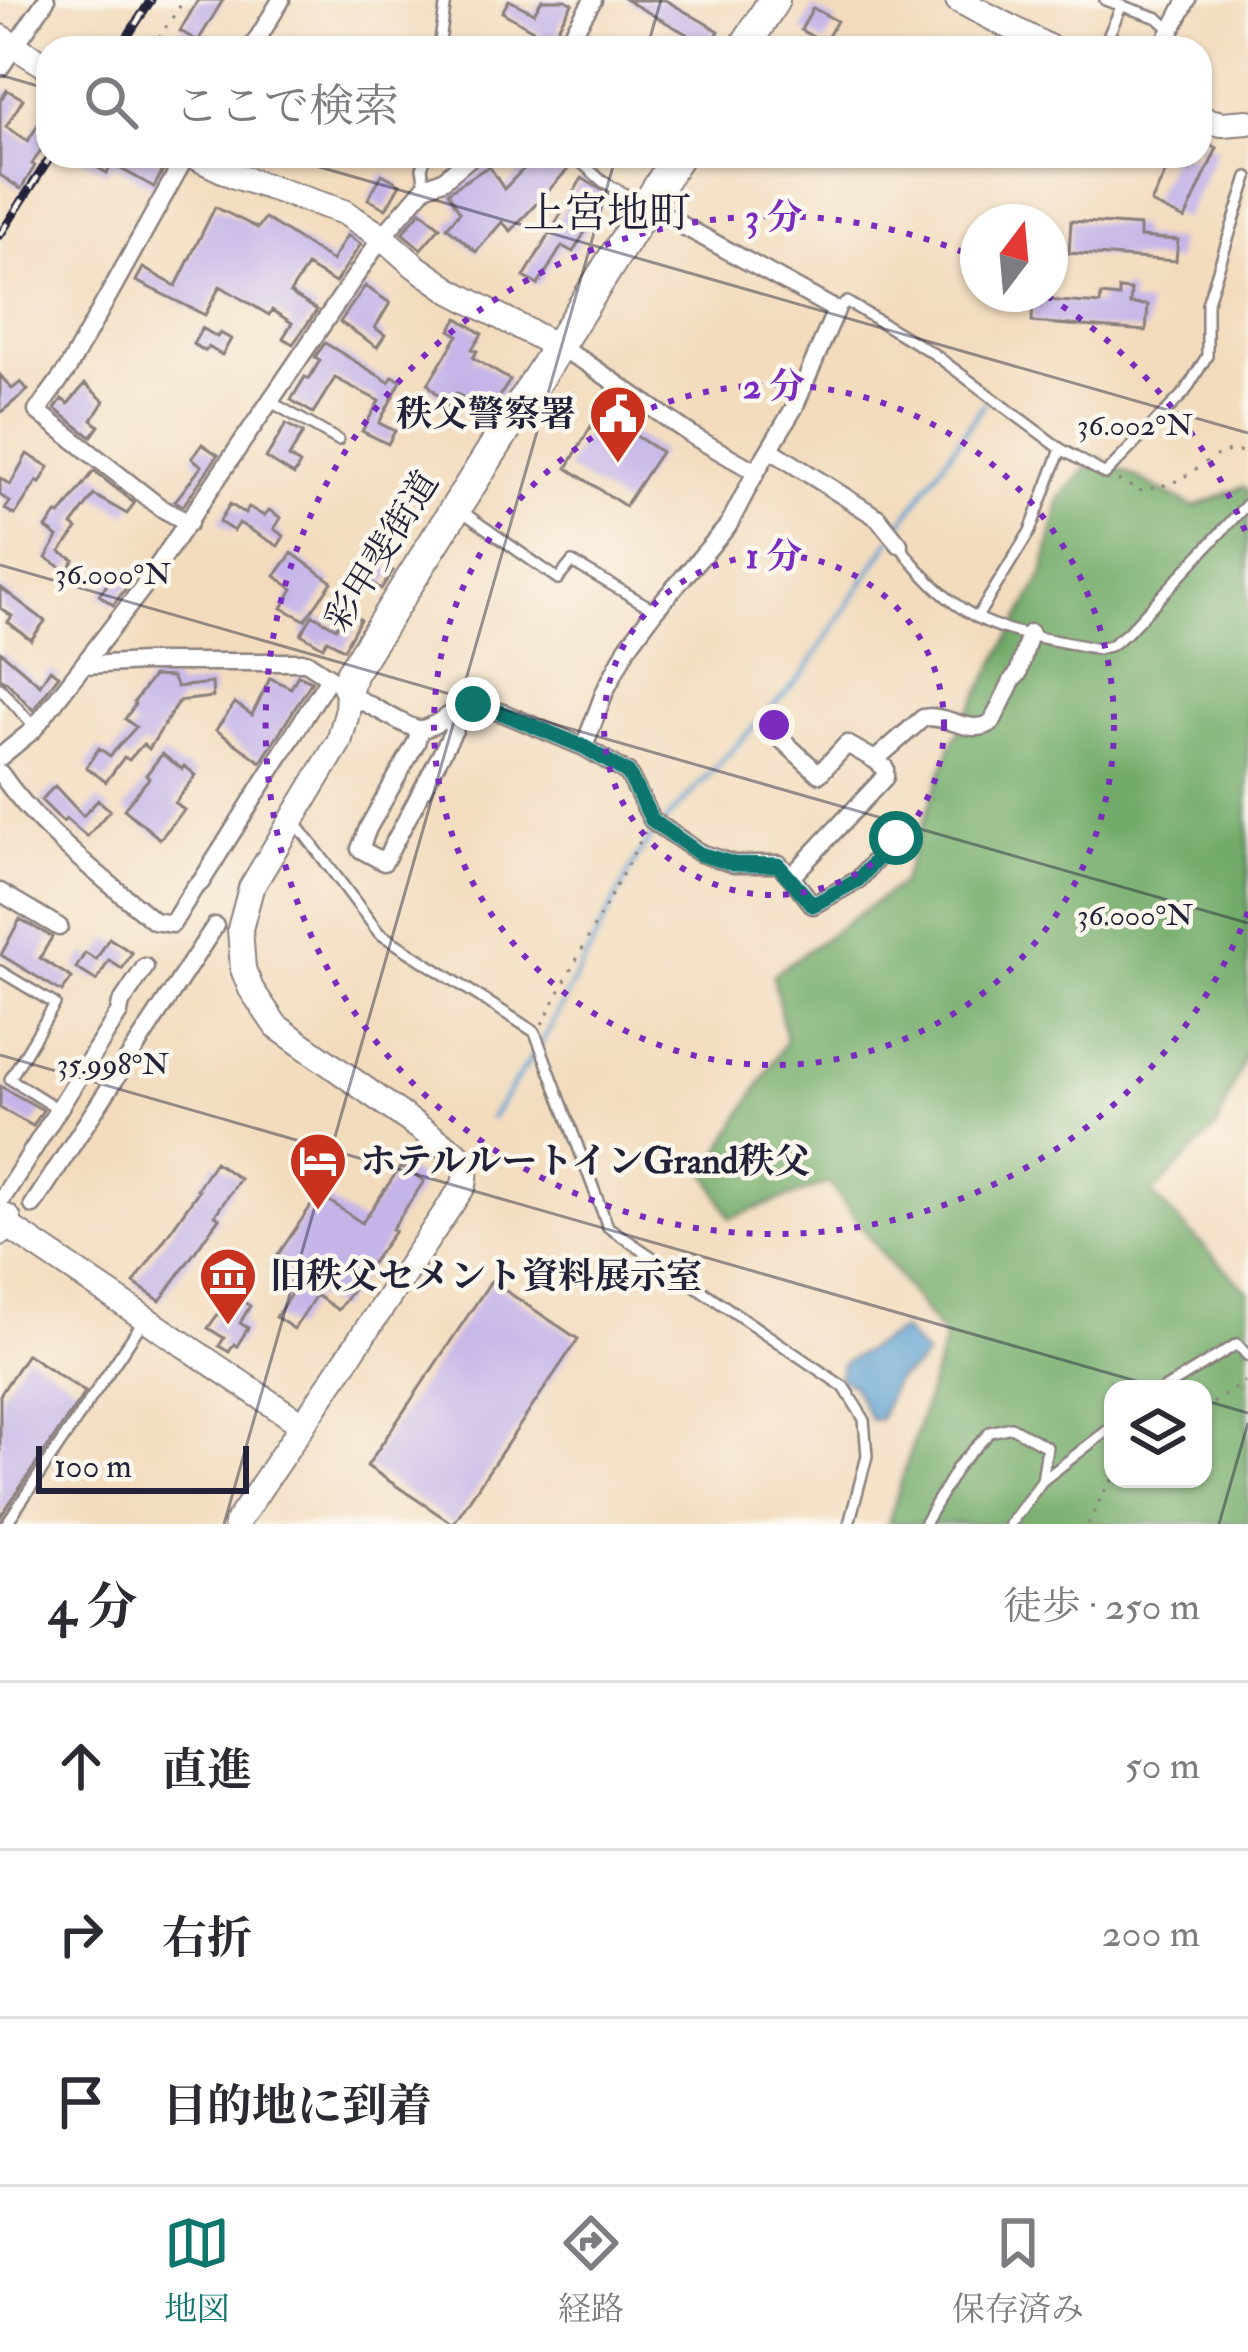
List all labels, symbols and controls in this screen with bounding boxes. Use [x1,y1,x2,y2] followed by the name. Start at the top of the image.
[36,36,1212,168] search box
[78,69,144,135] icon: search
[174,79,399,135] text: ここで検索
[523,188,691,240] district label: 上宮地町
[745,195,803,240] text: 3 分
[960,204,1068,312] north arrow
[743,364,805,409] text: 2 分
[587,383,649,465] public building icon: 秩父警察署
[396,392,576,437] place label: 秩父警察署
[1077,407,1193,444] text: 36.002°N
[315,463,449,639] street label: 彩甲斐街道
[746,534,802,579] text: 1 分
[55,556,171,593] text: 36.000°N
[446,677,500,731] route end
[753,704,795,746] centre of rings
[869,811,923,865] route start
[1077,897,1193,934] text: 36.000°N
[57,1046,169,1083] text: 35.998°N
[287,1130,349,1212] hotel icon: ホテルルートインGrand秩父
[360,1139,810,1184] place label: ホテルルートインGrand秩父
[197,1245,259,1327] museum icon: 旧秩父セメント資料展示室
[270,1254,702,1299] place label: 旧秩父セメント資料展示室
[1104,1380,1212,1488] map controls
[1104,1380,1212,1488] button: layers
[36,1440,249,1493] scale bar
[54,1446,132,1487] text: 100 m
[48,1576,137,1640] text: 4 分
[1003,1582,1200,1631] text: 徒歩 · 250 m
[48,1733,114,1799] icon: ahead
[1125,1741,1200,1790] text: 50 m
[162,1743,252,1799] text: 直進
[48,1901,114,1967] icon: right
[1102,1909,1200,1958] text: 200 m
[162,1911,252,1967] text: 右折
[48,2069,114,2135] icon: arrive
[162,2079,432,2135] text: 目的地に到着
[164,2210,230,2330] tab: 地図
[558,2210,624,2330] tab: 経路
[952,2210,1084,2330] tab: 保存済み

